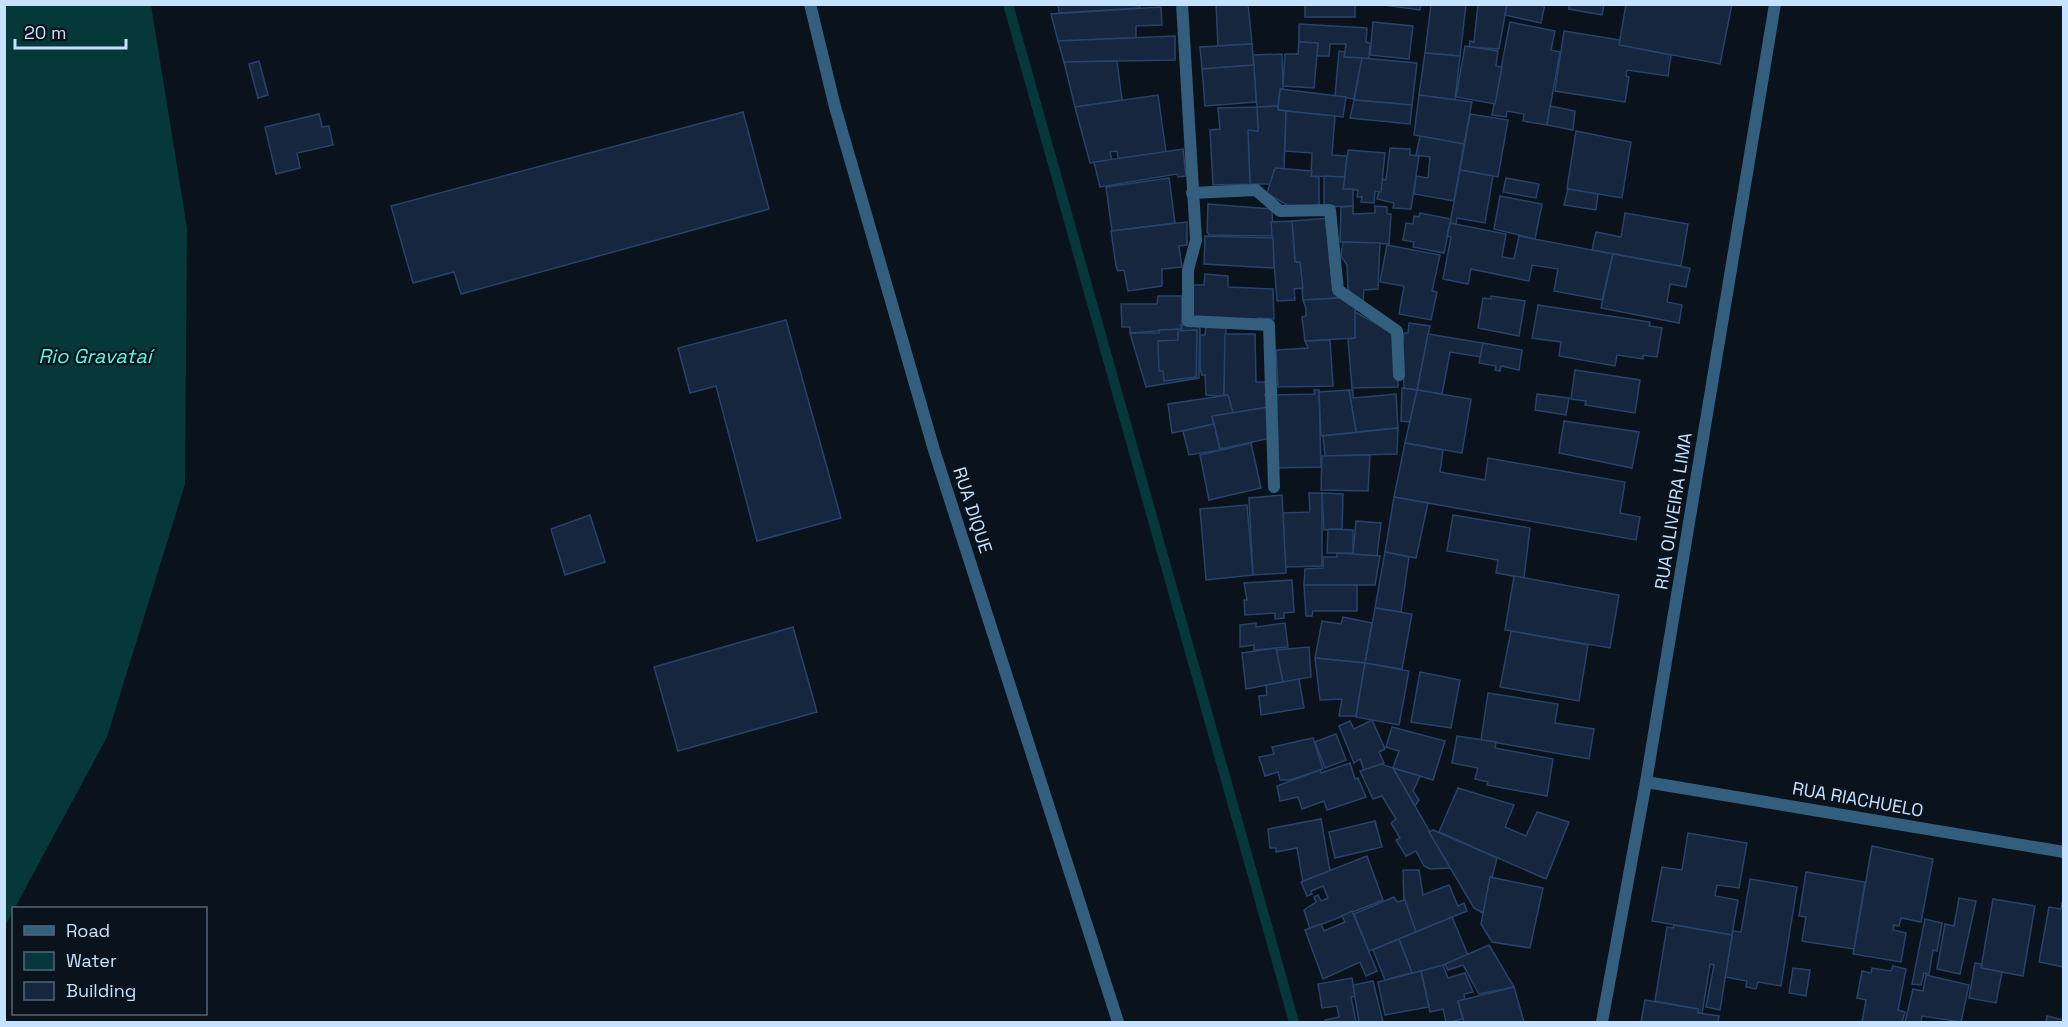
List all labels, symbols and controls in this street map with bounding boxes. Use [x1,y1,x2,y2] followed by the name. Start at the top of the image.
[15,12,126,50] scale bar
[24,21,67,44] text: 20 m
[38,343,156,369] water label: Rio Gravataí
[1649,431,1697,591] street label: RUA OLIVEIRA LIMA
[948,464,998,556] street label: RUA DIQUE
[1791,776,1925,822] street label: RUA RIACHUELO
[12,907,207,1015] legend
[66,919,110,942] text: Road
[66,949,117,972] text: Water
[66,979,136,1002] text: Building

